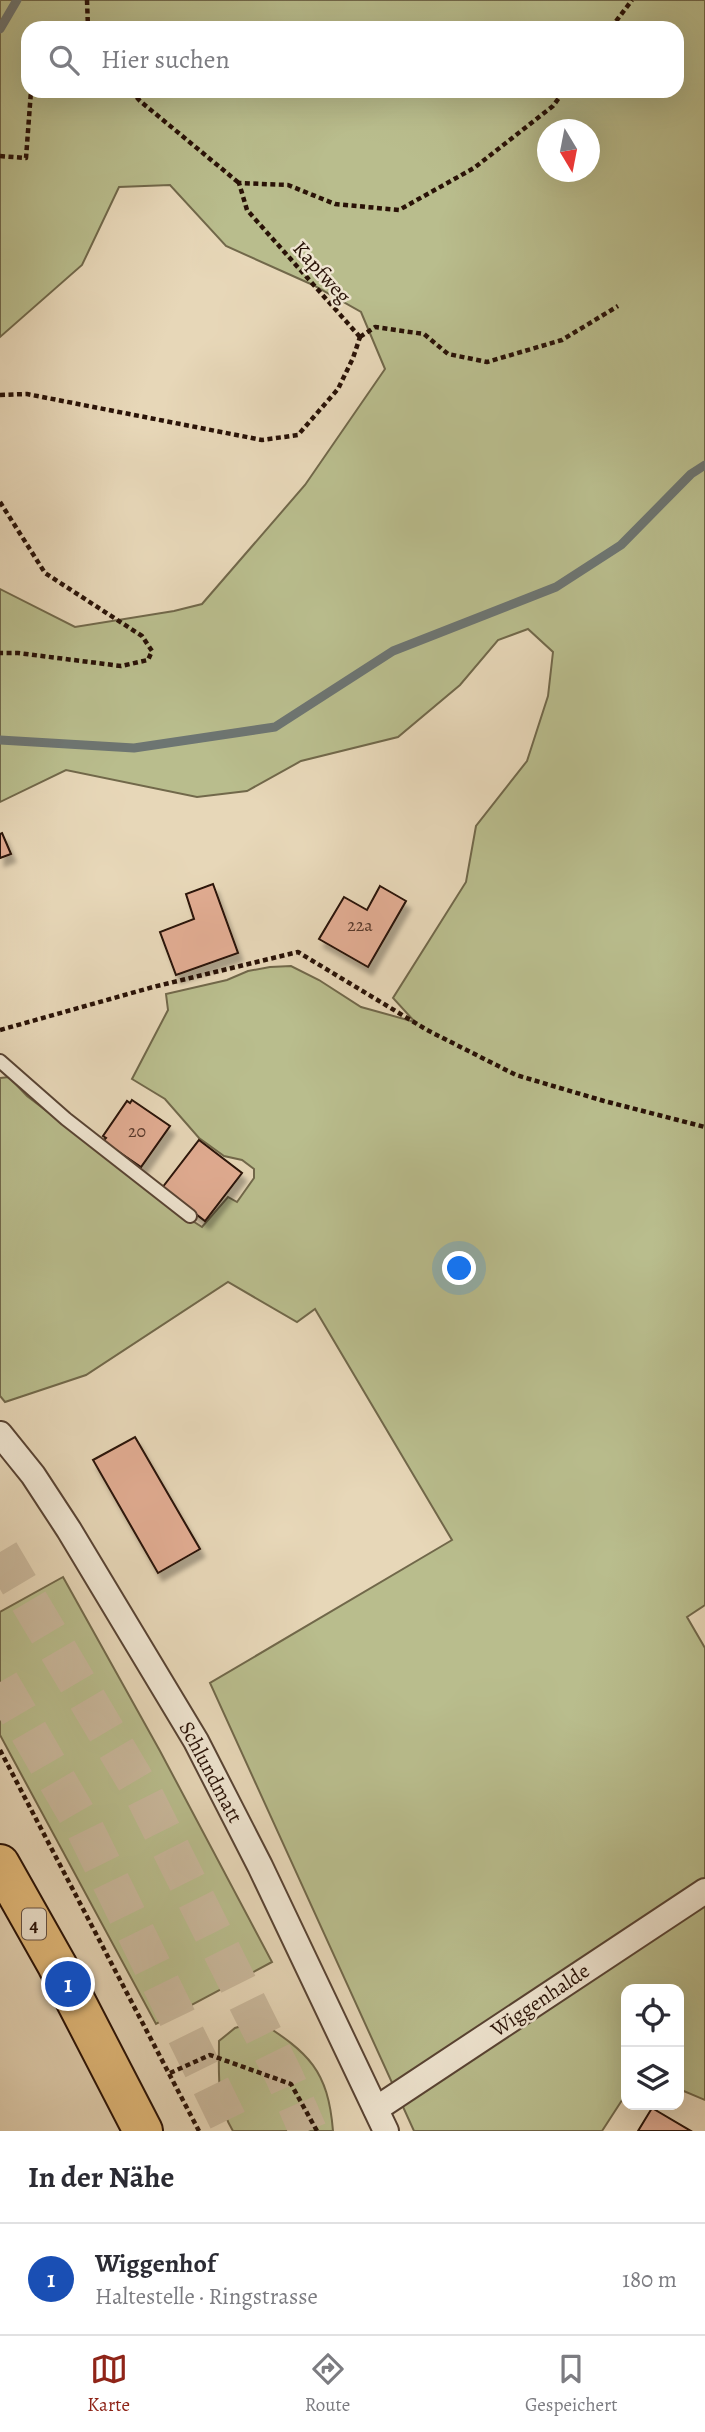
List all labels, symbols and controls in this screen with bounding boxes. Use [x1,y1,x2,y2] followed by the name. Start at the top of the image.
[21,21,684,98] search box
[45,41,83,79] icon: search
[101,42,230,77] text: Hier suchen
[537,119,600,182] north arrow
[287,235,358,310] street label: Kapfweg
[347,913,373,937] house number: 22a
[128,1119,146,1143] house number: 20
[442,1251,476,1285] your location
[173,1716,249,1828] street label: Schlundmatt
[22,1908,46,1940] road number: 4
[484,1957,595,2044] street label: Wiggenhalde
[45,1958,91,2010] pin: 1
[621,1984,684,2110] map controls
[621,1984,684,2047] button: locate
[621,2047,684,2110] button: layers
[28,2157,174,2197] text: In der Nähe
[95,2246,216,2281] text: Wiggenhof
[47,2264,55,2295] text: 1
[622,2264,677,2295] text: 180 m
[95,2281,318,2312] text: Haltestelle · Ringstrasse
[87,2350,130,2418] tab: Karte
[305,2350,350,2418] tab: Route
[525,2350,618,2418] tab: Gespeichert

